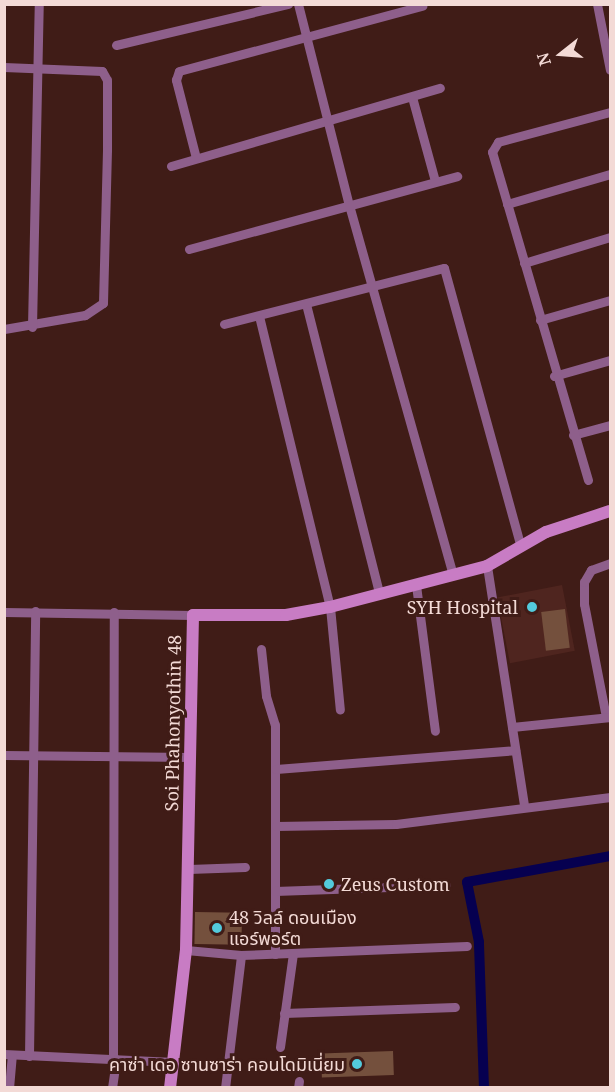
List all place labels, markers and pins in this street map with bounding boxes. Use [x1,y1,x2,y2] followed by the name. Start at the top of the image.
[407,596,518,618] place label: SYH Hospital
[523,598,541,616] marker: SYH Hospital
[341,873,450,895] place label: Zeus Custom
[322,877,336,891] marker: Zeus Custom
[229,907,357,950] place label: 48 วิลล์ ดอนเมือง แอร์พอร์ต
[210,921,224,935] marker: 48 วิลล์ ดอนเมือง แอร์พอร์ต
[109,1053,345,1075] place label: คาซ่า เดอ ซานซาร่า คอนโดมิเนี่ยม
[350,1057,364,1071] marker: คาซ่า เดอ ซานซาร่า คอนโดมิเนี่ยม

